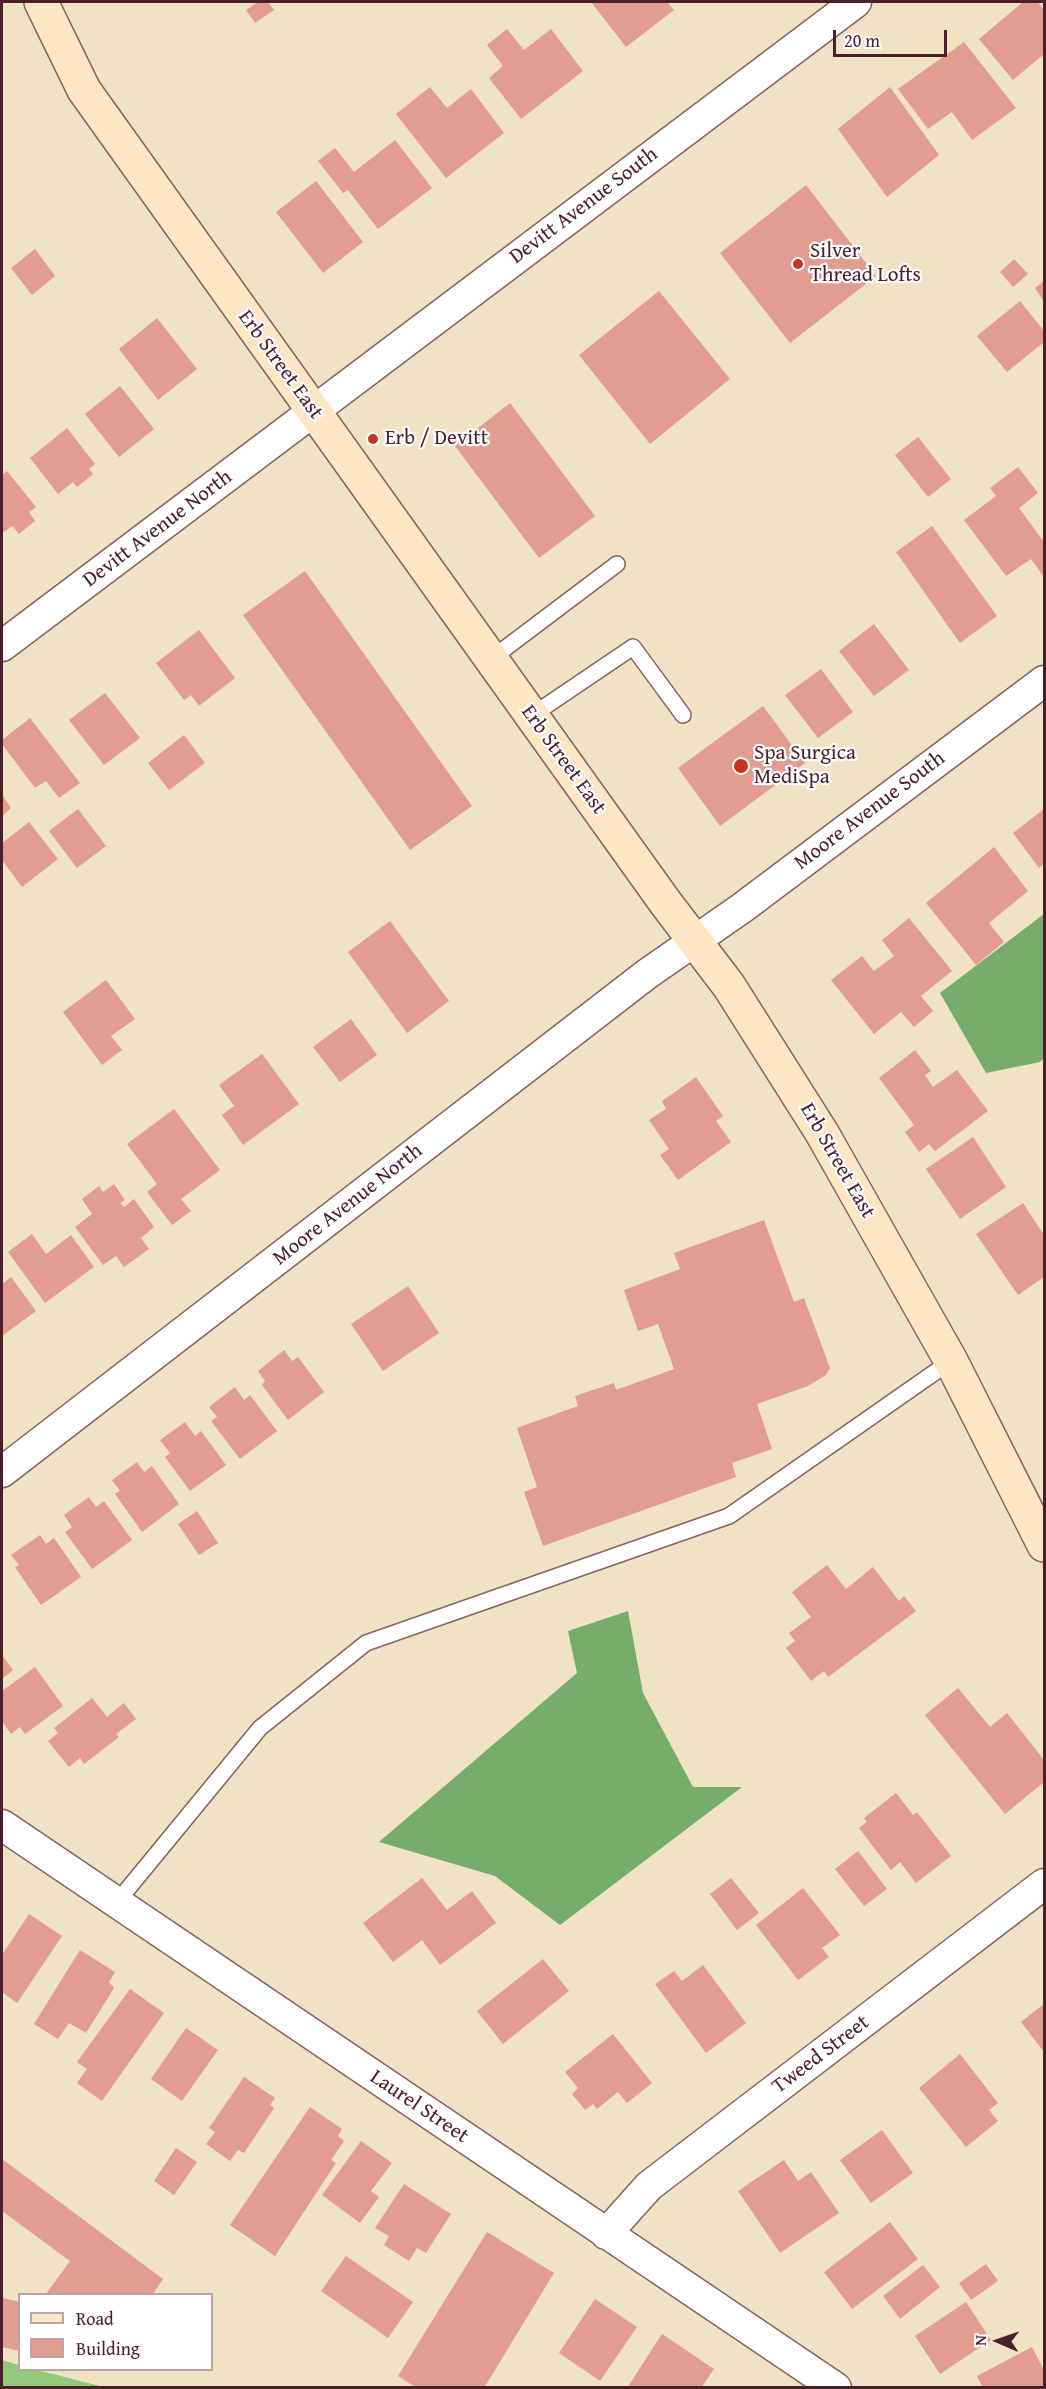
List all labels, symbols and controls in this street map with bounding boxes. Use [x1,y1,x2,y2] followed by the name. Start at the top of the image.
[836,18,950,56] scale bar
[844,27,880,54] text: 20 m
[505,142,663,270] street label: Devitt Avenue South
[810,239,921,289] place label: Silver Thread Lofts
[791,257,805,271] marker: Silver Thread Lofts
[232,305,328,425] street label: Erb Street East
[385,426,488,452] place label: Erb / Devitt
[366,432,380,446] marker: Erb / Devitt
[79,465,237,593] street label: Devitt Avenue North
[515,700,611,820] street label: Erb Street East
[754,741,856,791] place label: Spa Surgica MediSpa
[790,746,950,876] street label: Moore Avenue South
[732,757,750,775] marker: Spa Surgica MediSpa
[794,1099,880,1223] street label: Erb Street East
[268,1139,428,1271] street label: Moore Avenue North
[768,2010,874,2100] street label: Tweed Street
[365,2065,473,2149] street label: Laurel Street
[18,2293,213,2371] legend
[76,2305,114,2332] text: Road
[968,2311,1028,2371] north arrow
[76,2335,140,2362] text: Building
[968,2335,992,2346] text: N

